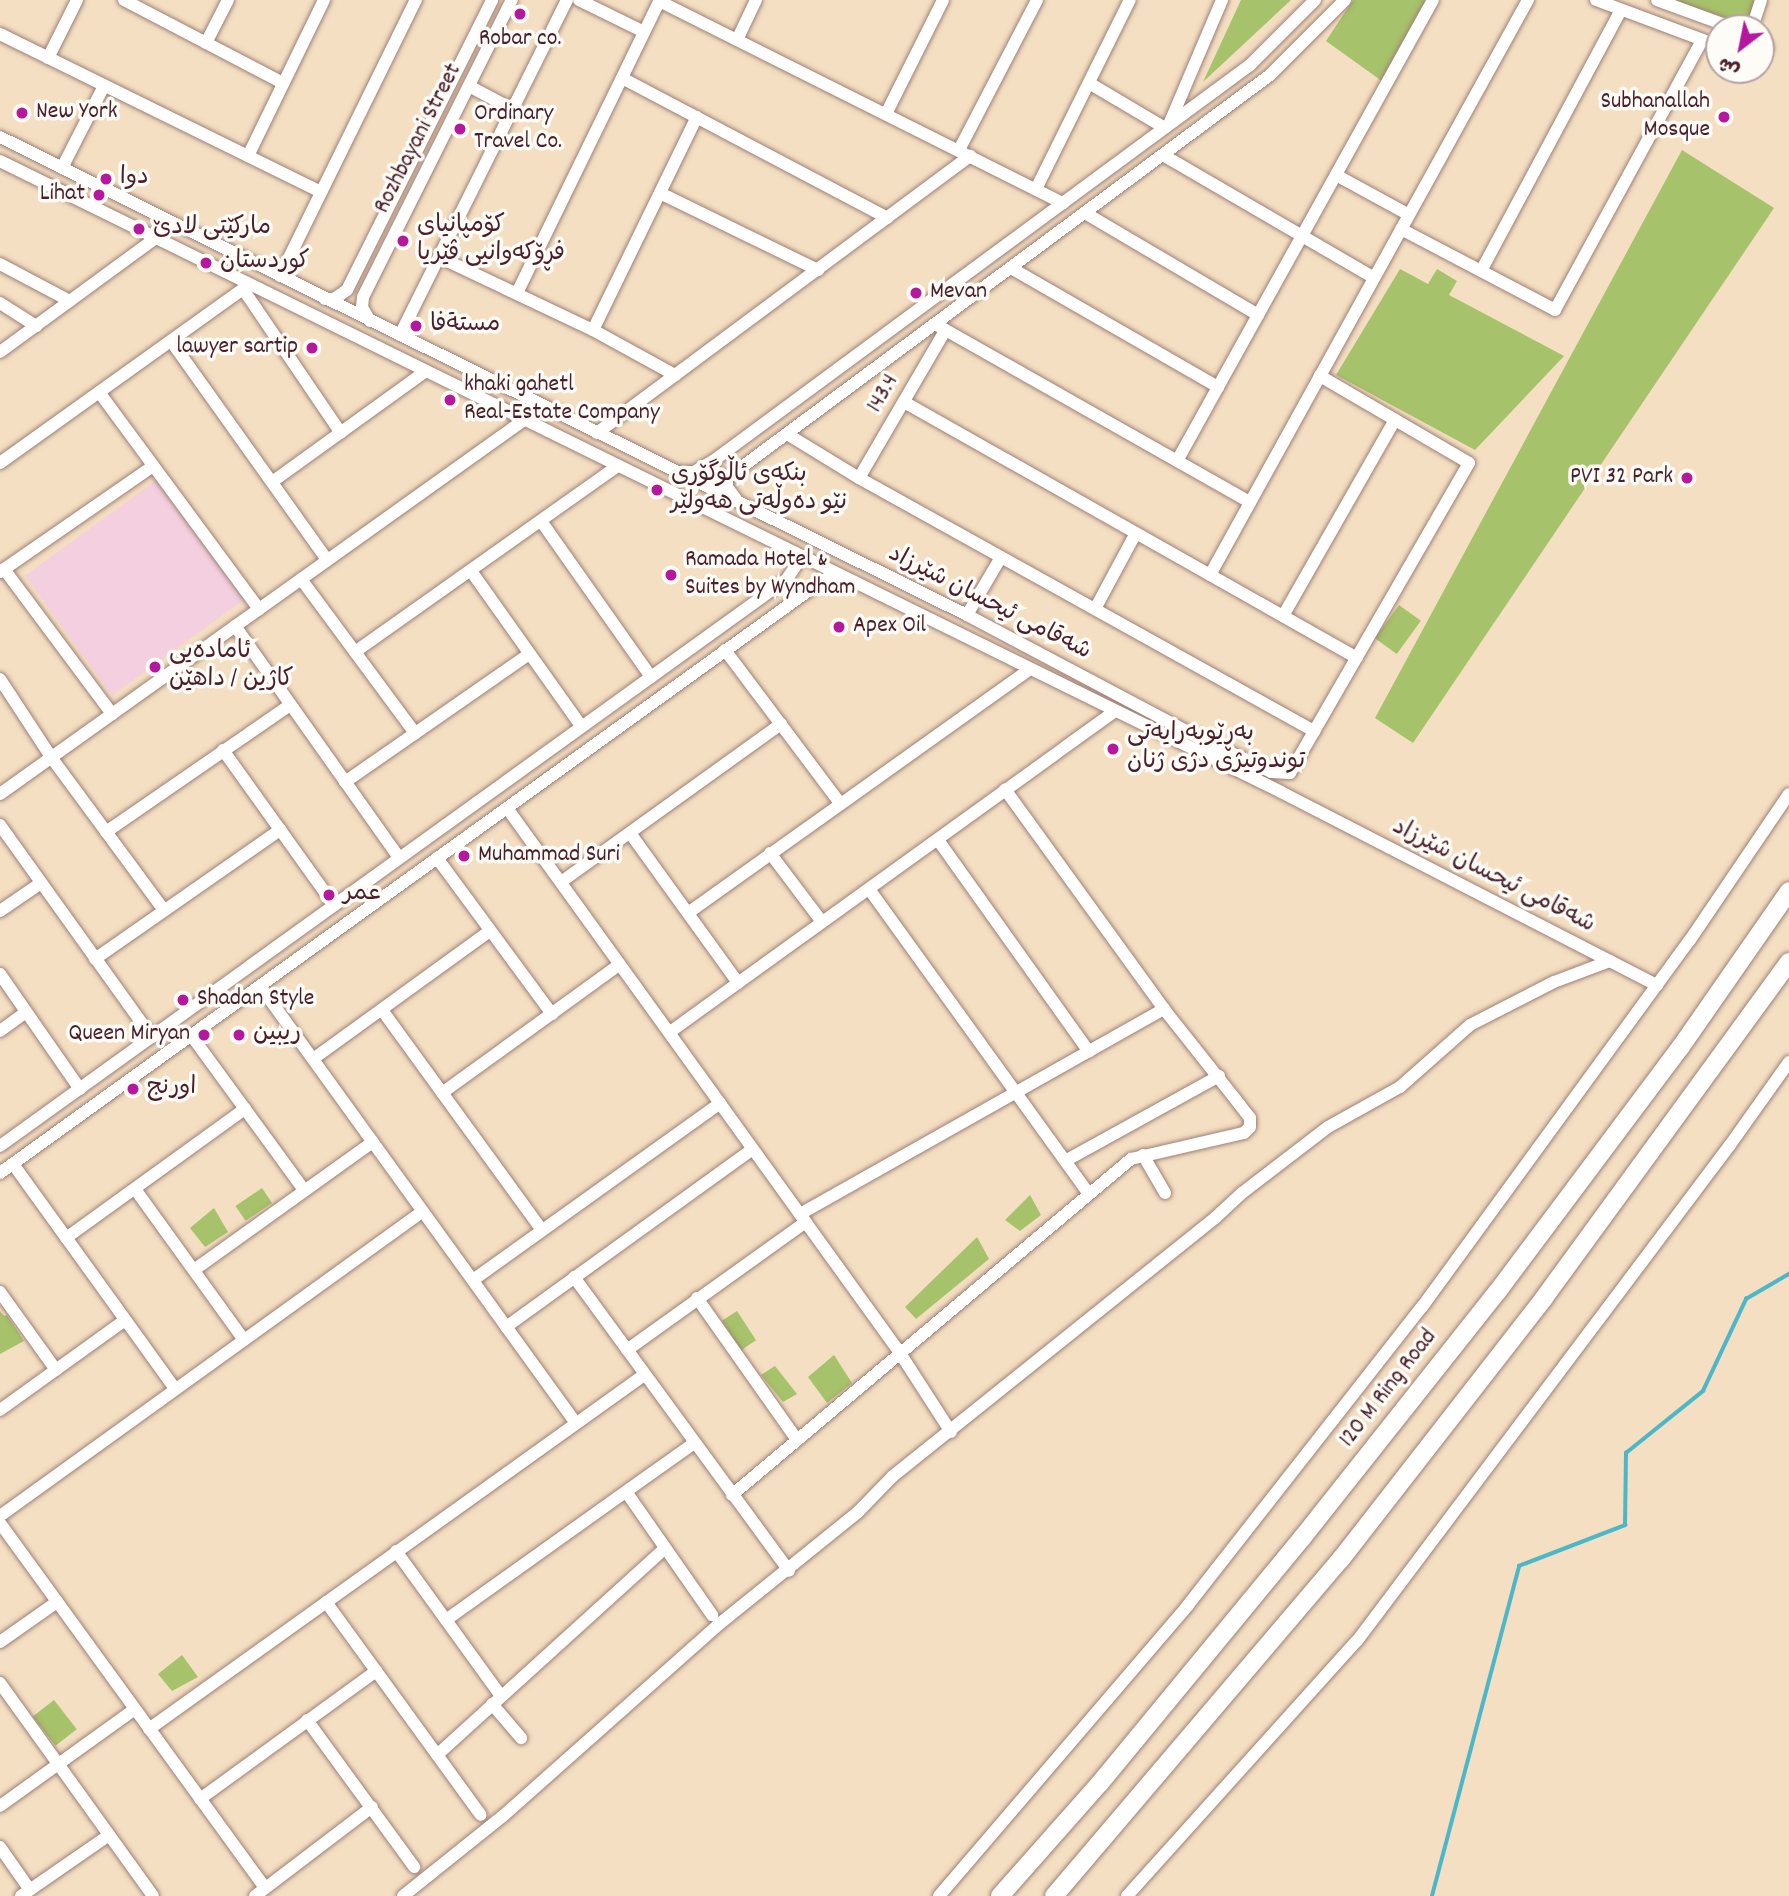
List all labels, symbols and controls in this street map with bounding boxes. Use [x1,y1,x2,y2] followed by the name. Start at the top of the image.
[512,6,528,22] marker: Robar co.
[1705,14,1775,84] north arrow
[479,26,561,54] place label: Robar co.
[1714,49,1746,83] text: ش
[369,59,469,219] street label: Rozhbayani Street
[1600,89,1710,145] place label: Subhanallah Mosque
[36,99,118,127] place label: New York
[474,101,562,157] place label: Ordinary Travel Co.
[14,105,30,121] marker: New York
[1716,109,1732,125] marker: Subhanallah Mosque
[452,121,468,137] marker: Ordinary Travel Co.
[120,165,149,193] place label: دوا
[98,171,114,187] marker: دوا
[40,181,85,209] place label: Lihat
[91,187,107,203] marker: Lihat
[417,213,565,269] place label: کۆمپانیای فڕۆکەوانیی ڤێریا
[153,215,271,243] place label: مارکێتی لادێ
[131,221,147,237] marker: مارکێتی لادێ
[395,233,411,249] marker: کۆمپانیای فڕۆکەوانیی ڤێریا
[220,249,309,277] place label: كوردستان
[198,255,214,271] marker: كوردستان
[930,279,987,307] place label: Mevan
[908,285,924,301] marker: Mevan
[430,312,500,340] place label: مستةفا
[408,318,424,334] marker: مستةفا
[176,334,298,362] place label: lawyer sartip
[304,340,320,356] marker: lawyer sartip
[862,370,906,418] street label: 143.4
[464,372,660,428] place label: khaki gahetl Real-Estate Company
[442,392,458,408] marker: khaki gahetl Real-Estate Company
[671,462,847,518] place label: بنکەی ئاڵوگۆڕی نێو دەوڵەتی هەولێر
[1570,464,1673,492] place label: PVI 32 Park
[1679,470,1695,486] marker: PVI 32 Park
[649,482,665,498] marker: بنکەی ئاڵوگۆڕی نێو دەوڵەتی هەولێر
[883,540,1095,668] street label: شەقامی ئیحسان شێرزاد
[685,547,856,603] place label: Ramada Hotel & Suites by Wyndham
[663,567,679,583] marker: Ramada Hotel & Suites by Wyndham
[853,613,926,641] place label: Apex Oil
[831,619,847,635] marker: Apex Oil
[169,639,294,695] place label: ئامادەيی کاژين / داهێن
[147,659,163,675] marker: ئامادەيی کاژين / داهێن
[1127,721,1305,777] place label: بەڕێوبەرایەتی توندوتیژی دژی ژنان
[1105,741,1121,757] marker: بەڕێوبەرایەتی توندوتیژی دژی ژنان
[1387,813,1599,941] street label: شەقامی ئیحسان شێرزاد
[478,842,620,870] place label: Muhammad Suri
[456,848,472,864] marker: Muhammad Suri
[343,881,381,909] place label: عمر
[321,887,337,903] marker: عمر
[197,986,314,1014] place label: Shadan Style
[175,992,191,1008] marker: Shadan Style
[69,1021,190,1049] place label: Queen Miryan
[253,1021,301,1049] place label: ريبين
[196,1027,212,1043] marker: Queen Miryan
[231,1027,247,1043] marker: ريبين
[147,1075,196,1103] place label: اورنج
[125,1081,141,1097] marker: اورنج
[1334,1324,1444,1454] street label: 120 M Ring Road

